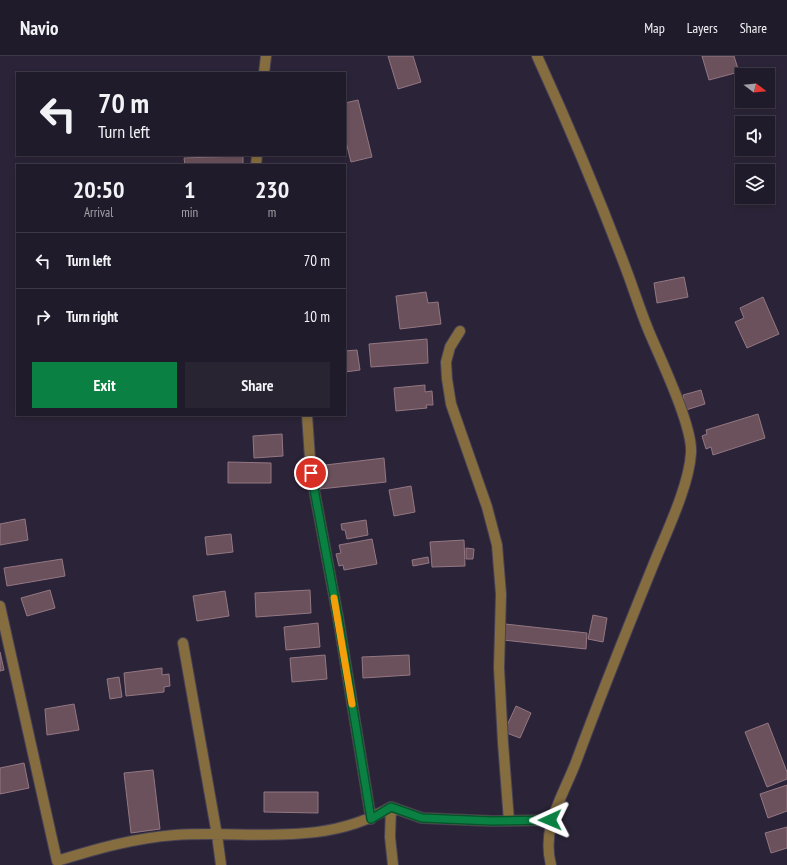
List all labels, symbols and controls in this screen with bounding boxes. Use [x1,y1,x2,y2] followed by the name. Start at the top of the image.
[20,16,58,40] text: Navio
[644,19,665,37] text: Map
[687,19,718,37] text: Layers
[740,19,767,37] text: Share
[735,68,775,108] north arrow
[735,68,775,204] map controls
[98,84,149,121] text: 70 m
[32,88,84,140] icon: left
[735,116,775,156] button: sound
[98,120,150,143] text: Turn left
[735,164,775,204] button: layers
[73,174,125,205] text: 20:50
[184,174,195,205] text: 1
[255,174,289,205] text: 230
[84,204,113,221] text: Arrival
[181,204,198,221] text: min
[268,204,276,221] text: m
[32,250,54,272] icon: left
[66,251,111,270] text: Turn left
[304,251,330,270] text: 70 m
[32,306,54,328] icon: right
[66,307,118,326] text: Turn right
[304,307,330,326] text: 10 m
[32,362,177,408] button: Exit
[185,362,330,408] button: Share
[294,456,328,490] pin
[300,462,322,484] icon: arrive
[529,799,571,841] position arrow

